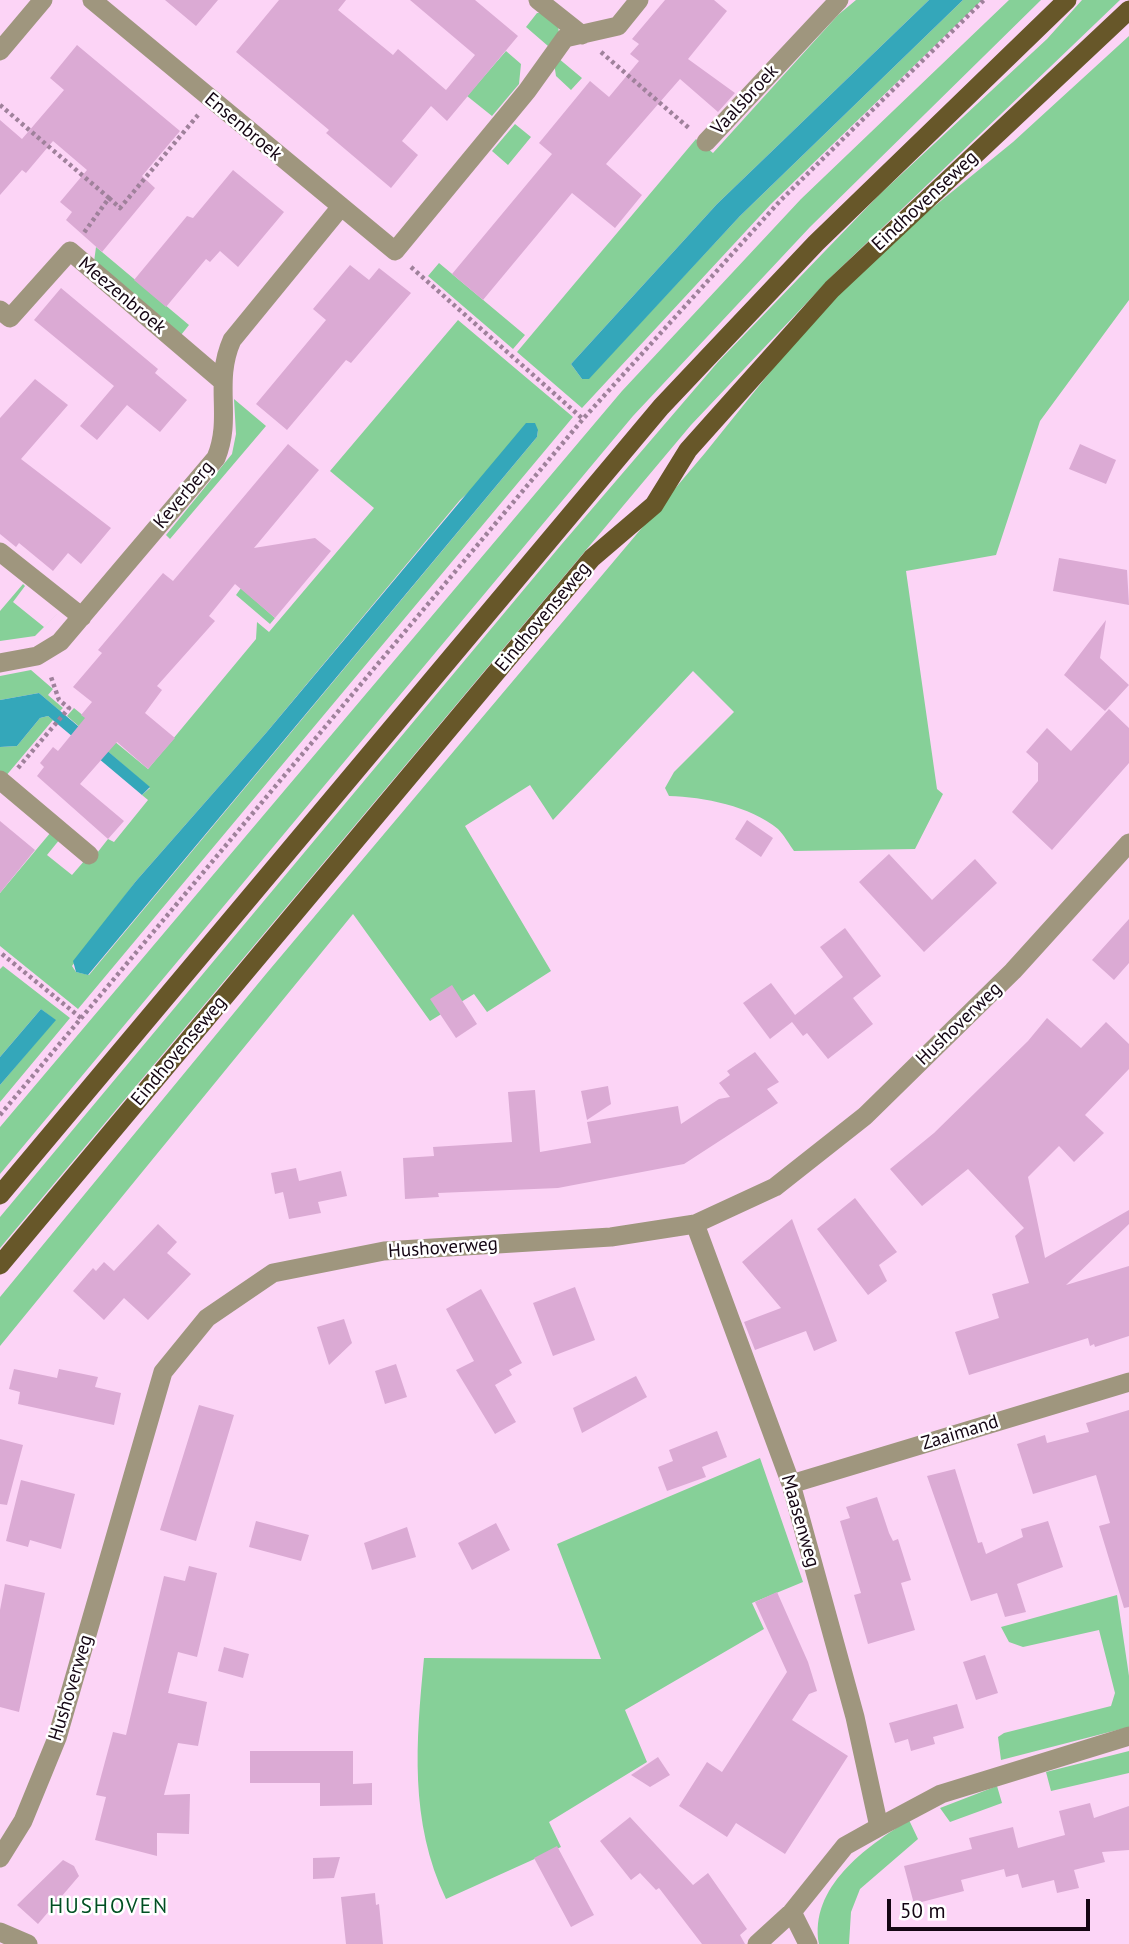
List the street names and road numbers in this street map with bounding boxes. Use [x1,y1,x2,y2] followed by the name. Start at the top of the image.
[707,60,783,140] street label: Vaalsbroek
[200,88,286,166] street label: Ensenbroek
[867,146,983,256] street label: Eindhovenseweg
[73,253,171,339] street label: Meezenbroek
[149,456,219,534] street label: Keverberg
[491,558,595,676] street label: Eindhovenseweg
[912,978,1006,1070] street label: Hushoverweg
[127,992,231,1110] street label: Eindhovenseweg
[387,1233,499,1263] street label: Hushoverweg
[919,1410,1001,1456] street label: Zaaimand
[776,1472,824,1570] street label: Maasenweg
[44,1632,98,1744] street label: Hushoverweg

